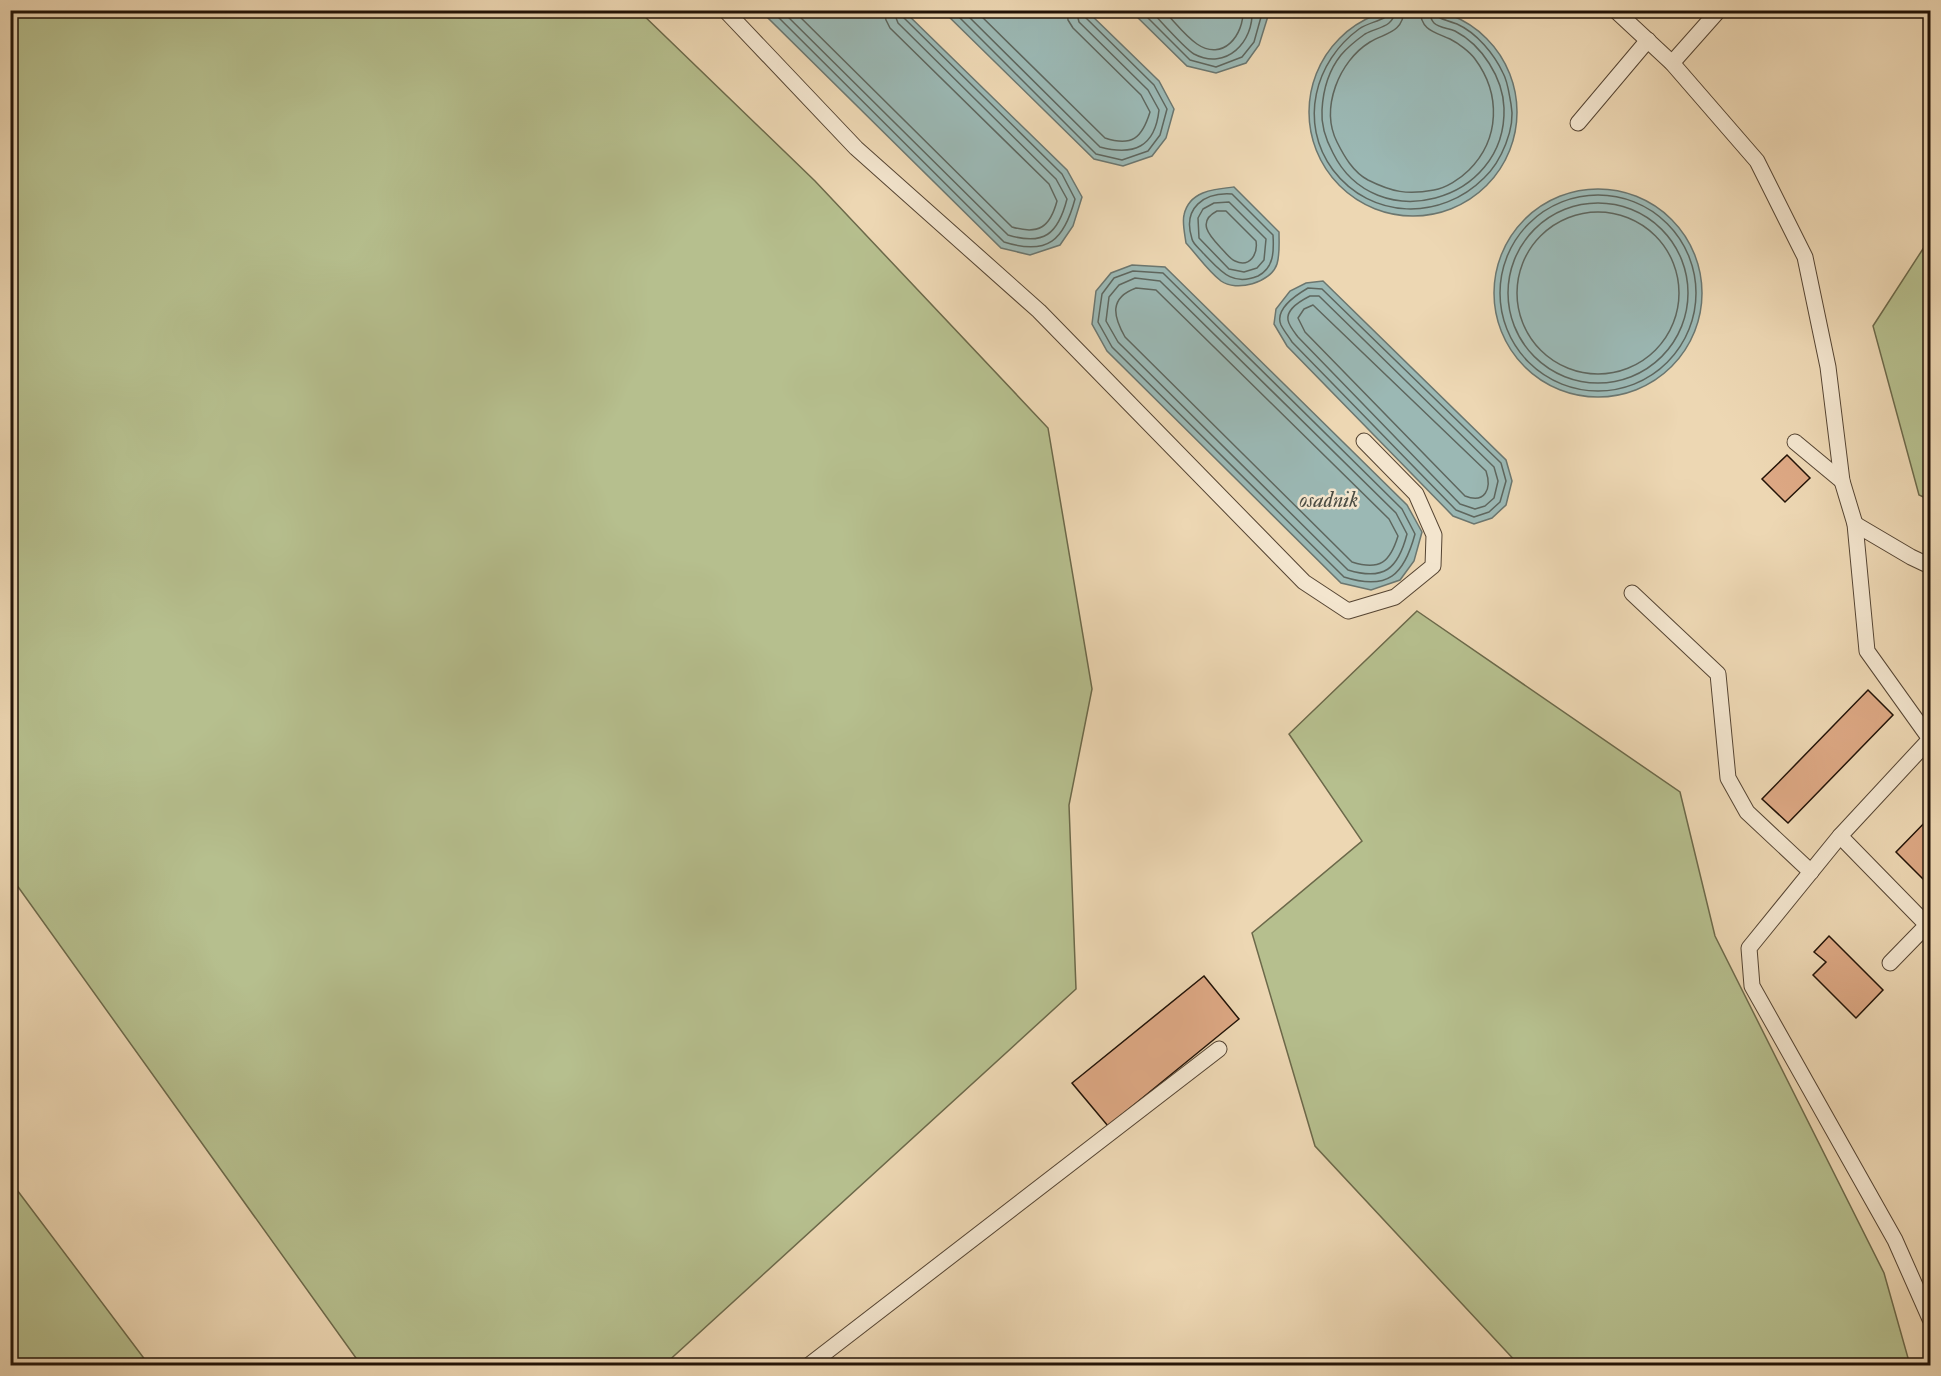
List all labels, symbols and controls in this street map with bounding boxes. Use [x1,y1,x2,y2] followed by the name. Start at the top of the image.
[1300,486,1358,514] water label: osadnik

